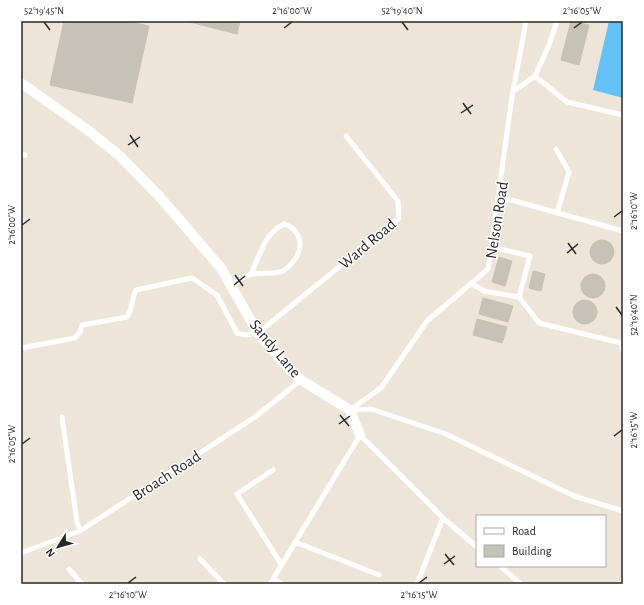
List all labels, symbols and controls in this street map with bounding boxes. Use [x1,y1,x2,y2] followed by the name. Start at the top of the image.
[24,6,64,16] text: 52°19'45"N
[272,6,312,16] text: 2°16'00"W
[381,6,423,16] text: 52°19'40"N
[563,6,601,16] text: 2°16'05"W
[483,180,511,260] street label: Nelson Road
[629,192,639,230] text: 2°16'10"W
[7,205,17,245] text: 2°16'00"W
[336,216,399,272] street label: Ward Road
[629,294,639,336] text: 52°19'40"N
[246,317,304,381] street label: Sandy Lane
[629,412,639,448] text: 2°16'15"W
[7,425,17,463] text: 2°16'05"W
[130,448,204,504] street label: Broach Road
[476,515,606,567] legend
[512,525,536,537] text: Road
[38,527,78,567] north arrow
[512,545,552,557] text: Building
[44,546,57,559] text: N
[109,590,147,600] text: 2°16'10"W
[401,590,437,600] text: 2°16'15"W

